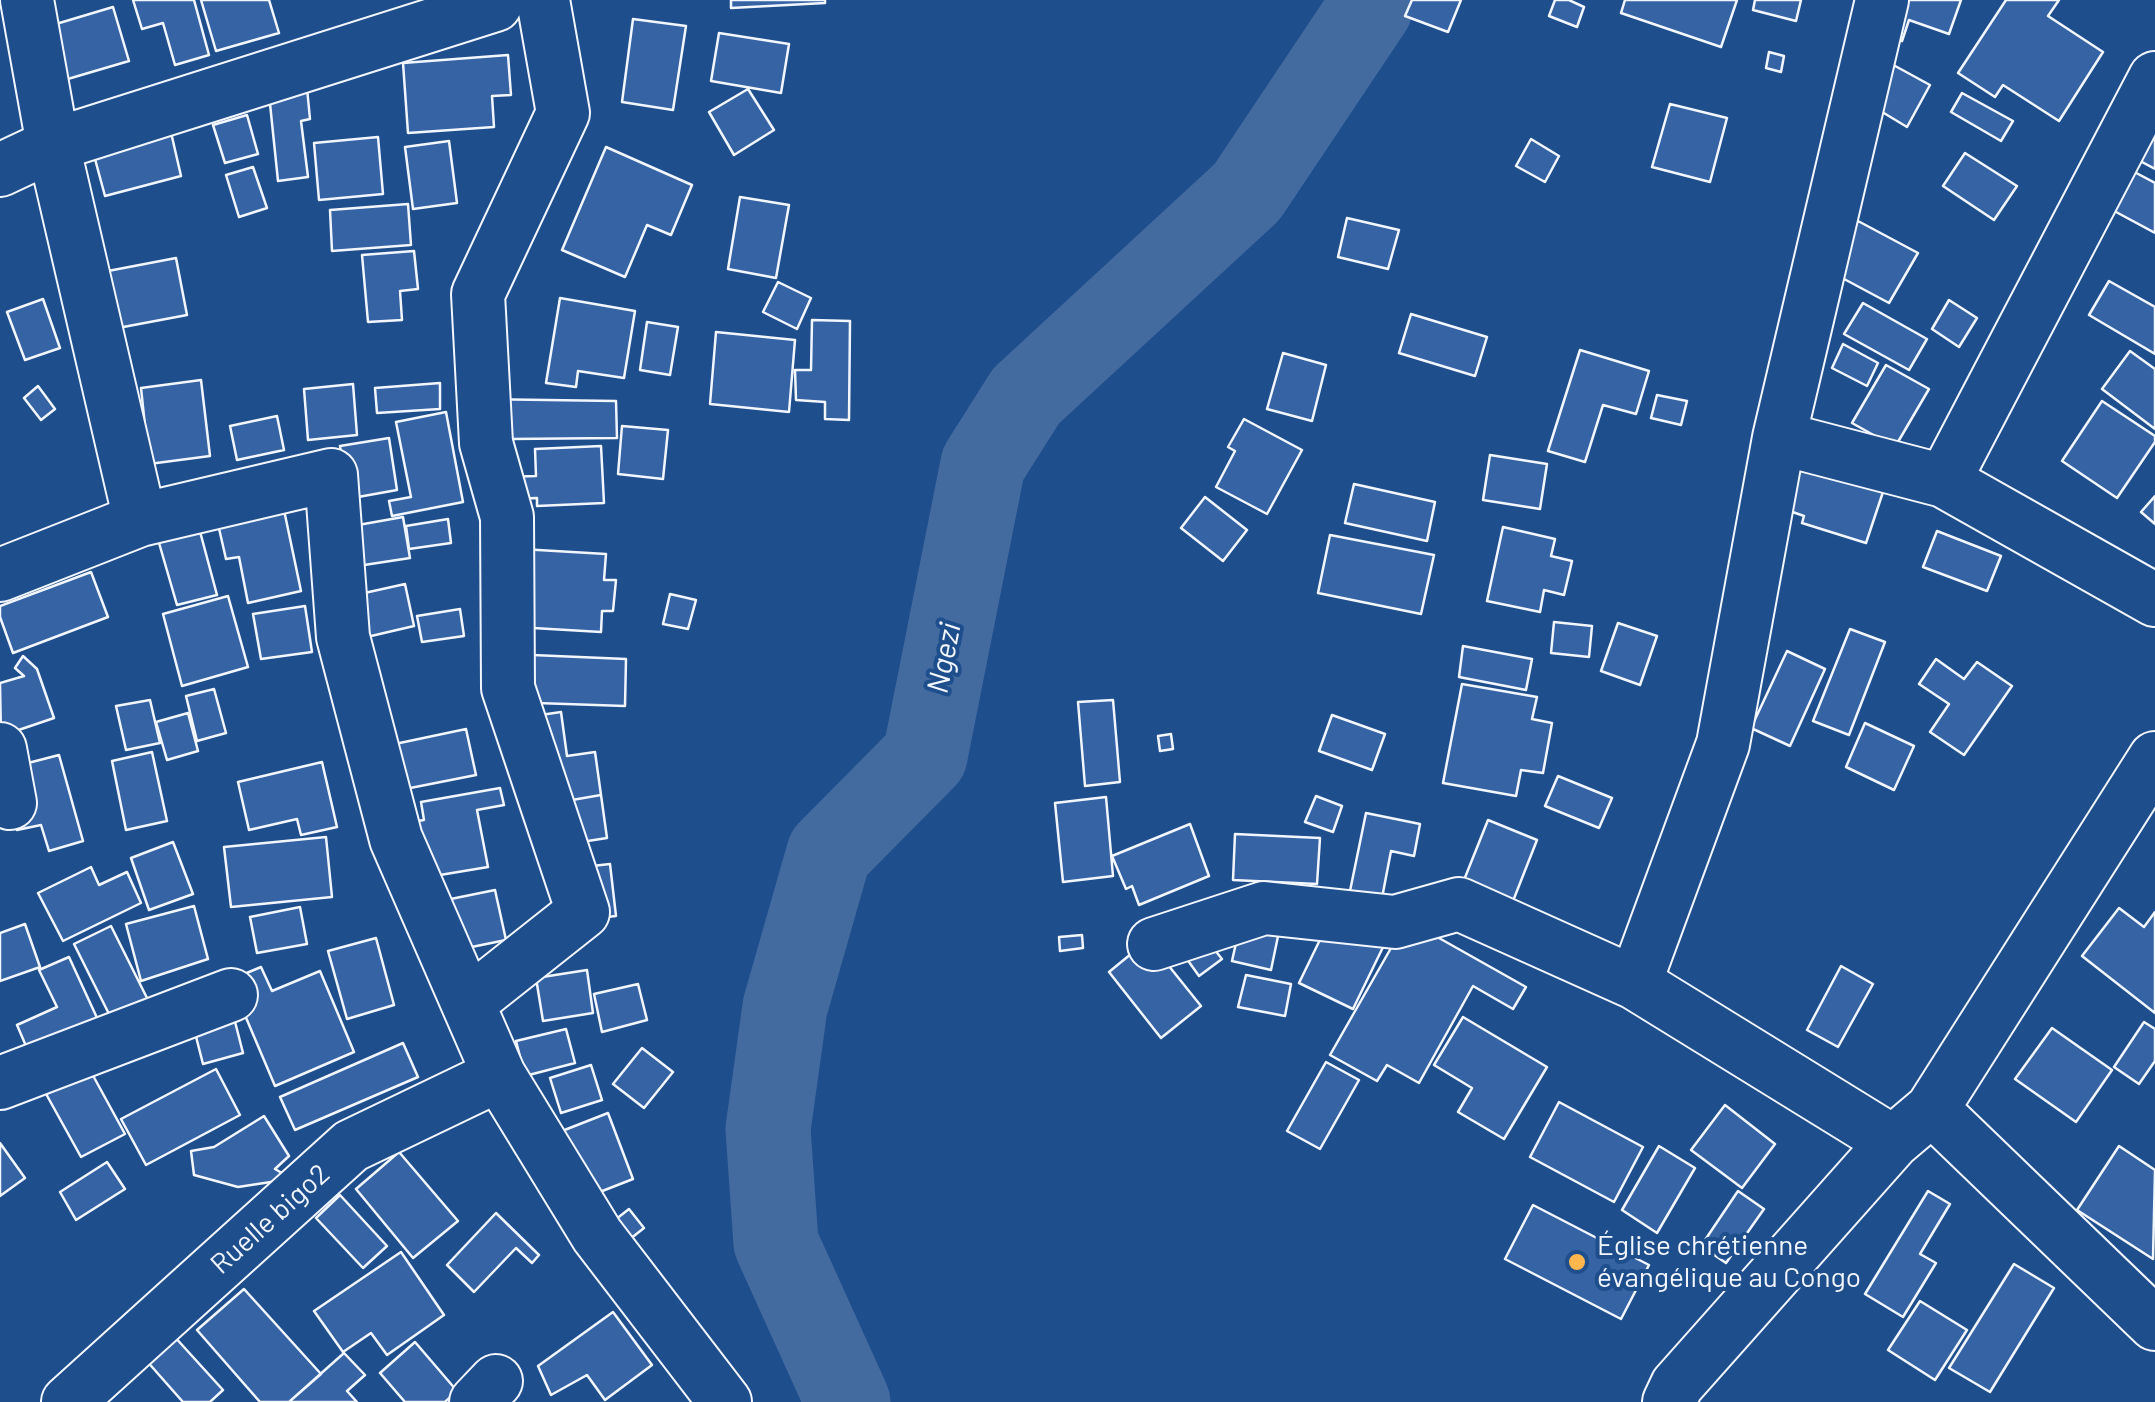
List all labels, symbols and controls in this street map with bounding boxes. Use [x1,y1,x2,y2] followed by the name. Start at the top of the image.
[920,620,968,696] water label: Ngezi
[204,1157,336,1281] street label: Ruelle bigo2
[1597,1229,1861,1295] place label: Église chrétienne évangélique au Congo
[1566,1251,1588,1273] marker: Église chrétienne évangélique au Congo

